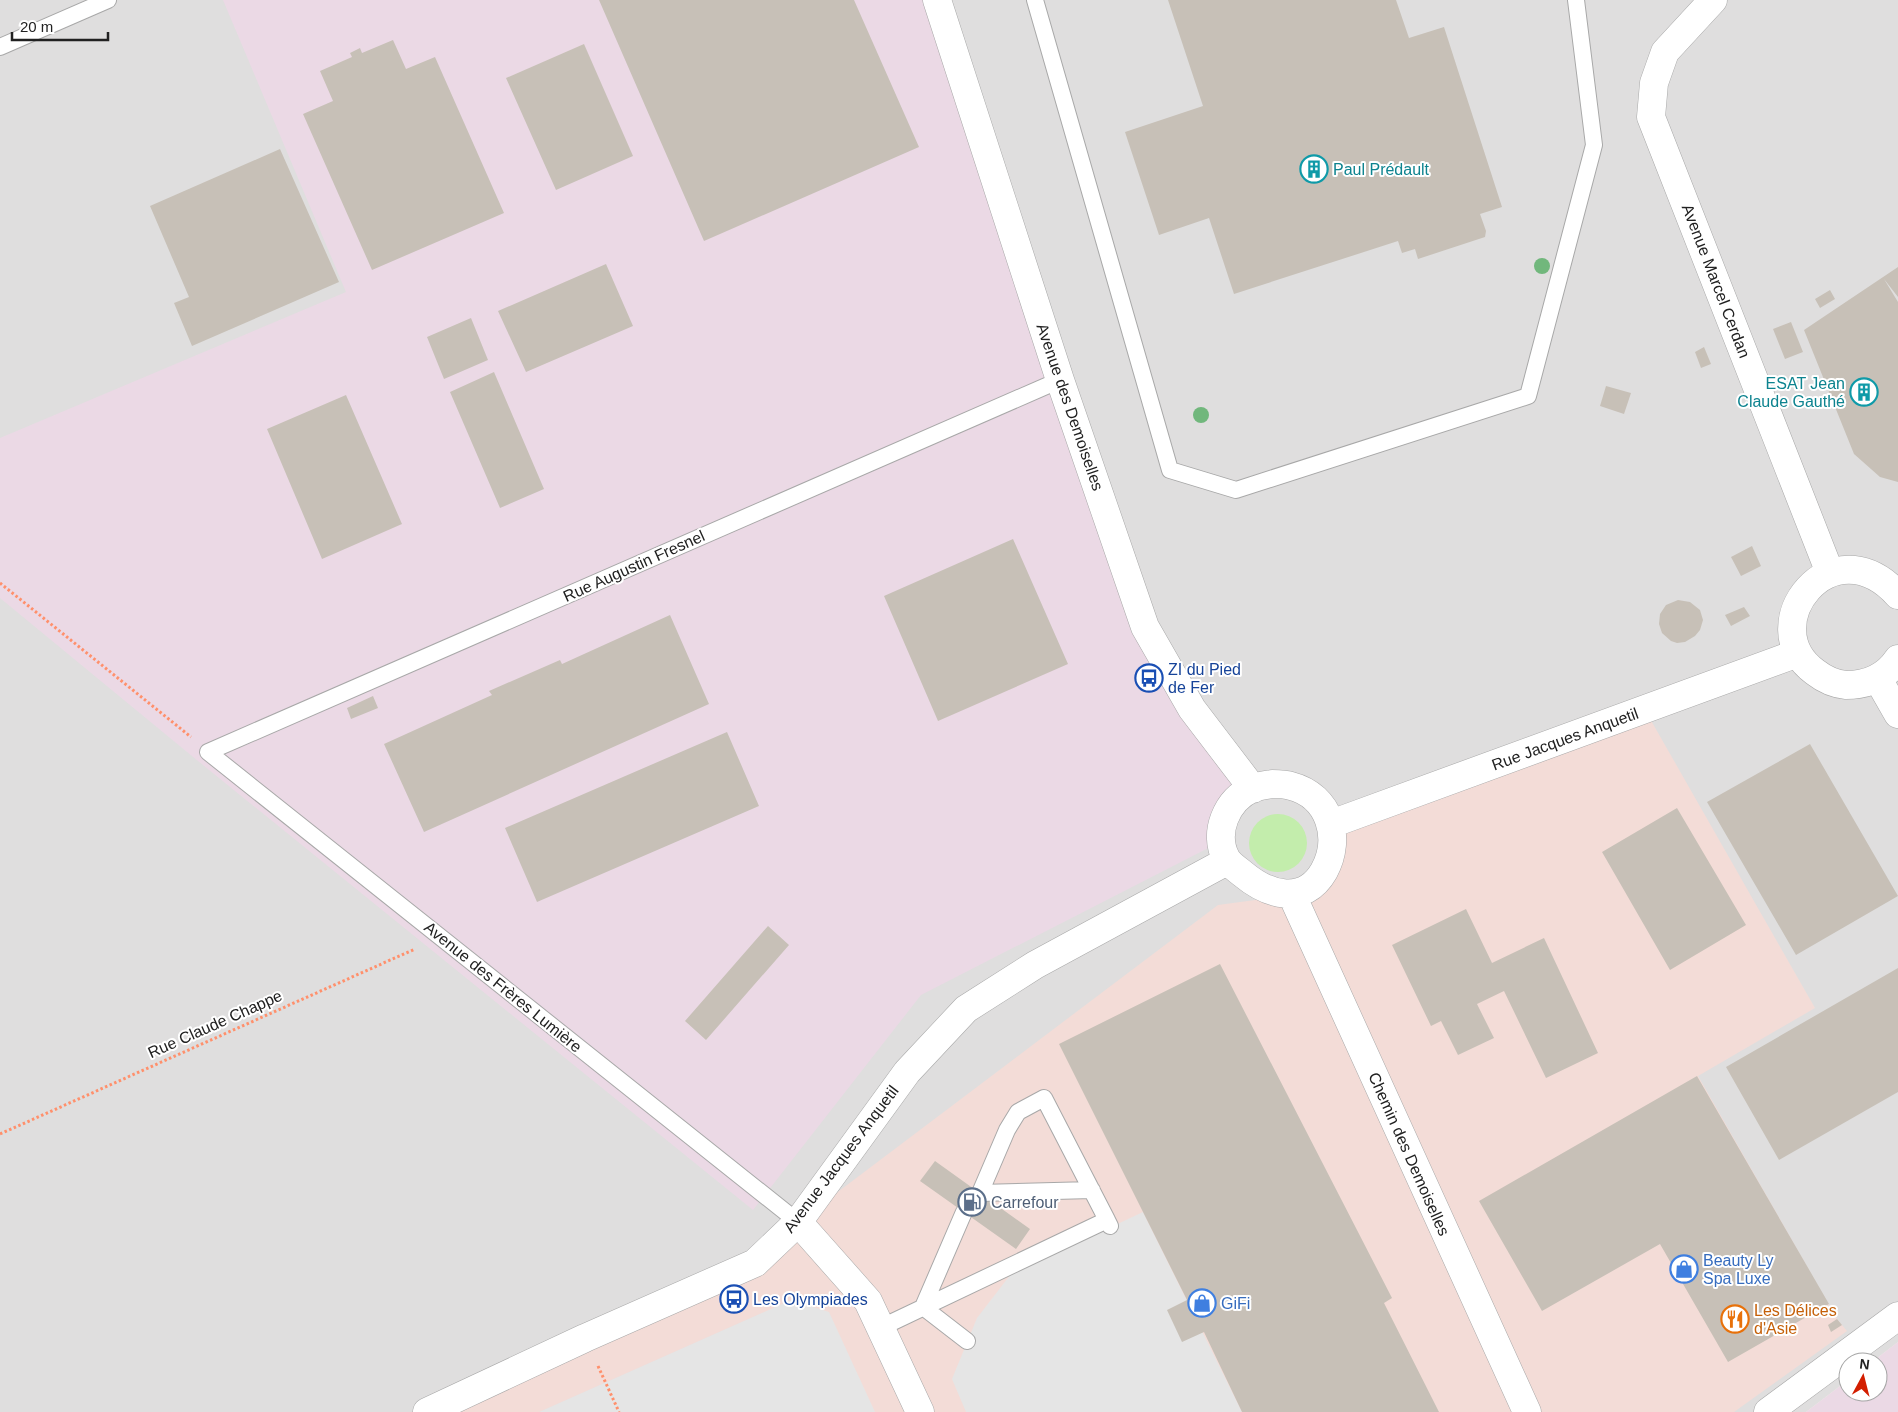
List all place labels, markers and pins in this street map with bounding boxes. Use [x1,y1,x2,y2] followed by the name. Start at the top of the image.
[1299,154,1329,184] building icon: Paul Prédault
[1333,161,1430,178] place label: Paul Prédault
[1737,375,1845,410] place label: ESAT Jean Claude Gauthé
[1849,377,1879,407] building icon: ESAT Jean Claude Gauthé
[1168,661,1241,696] place label: ZI du Pied de Fer
[1134,663,1164,693] bus stop icon: ZI du Pied de Fer
[957,1187,987,1217] fuel station icon: Carrefour
[991,1194,1059,1211] place label: Carrefour
[1703,1252,1774,1287] place label: Beauty Ly Spa Luxe
[1669,1254,1699,1284] shop icon: Beauty Ly Spa Luxe
[719,1284,749,1314] bus stop icon: Les Olympiades
[1187,1288,1217,1318] shop icon: GiFi
[753,1291,868,1308] place label: Les Olympiades
[1221,1295,1250,1312] place label: GiFi
[1754,1302,1837,1337] place label: Les Délices d'Asie
[1720,1304,1750,1334] restaurant icon: Les Délices d'Asie

